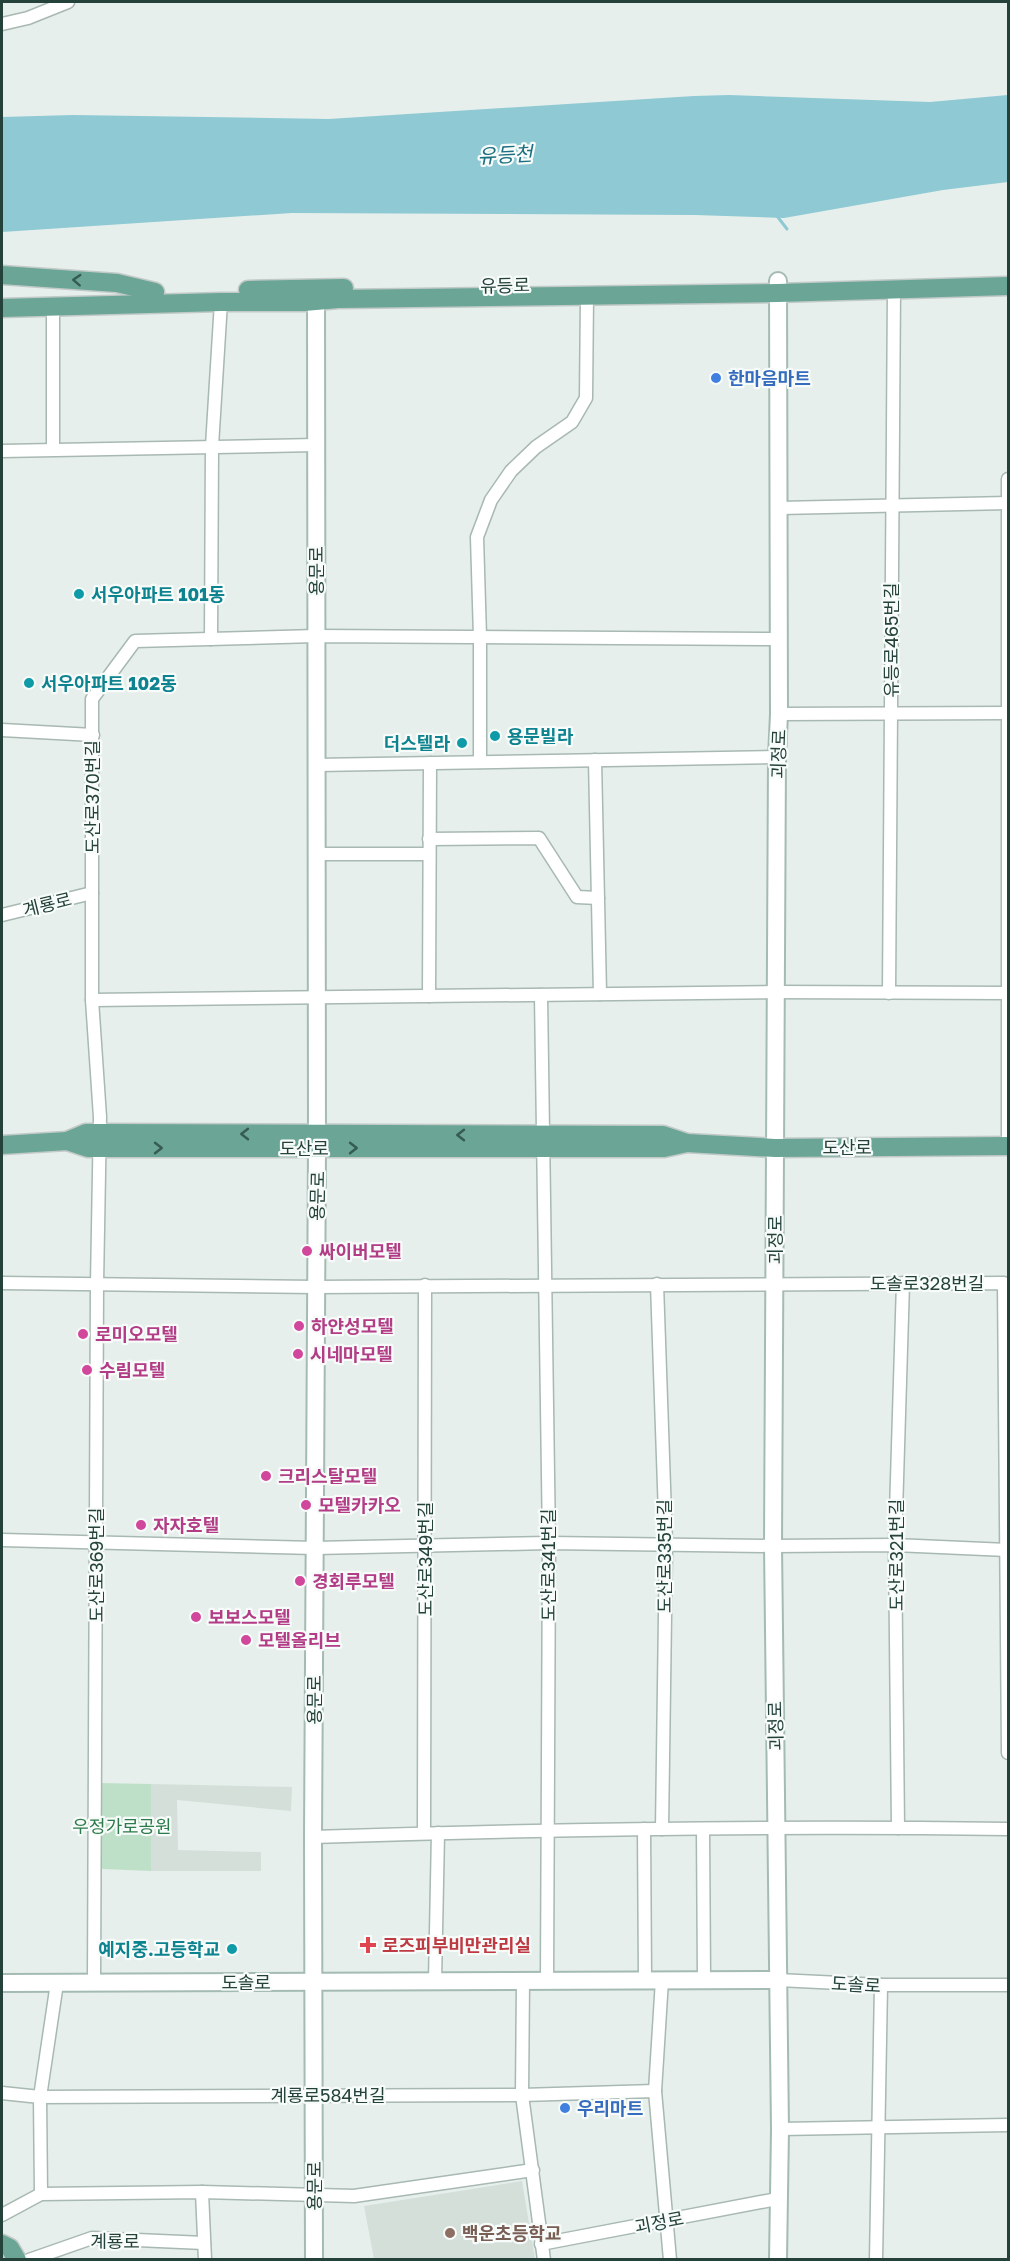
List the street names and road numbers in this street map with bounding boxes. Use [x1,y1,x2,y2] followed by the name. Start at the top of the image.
[480,274,530,296] street label: 유등로
[305,546,327,596] street label: 용문로
[880,582,902,698] street label: 유등로465번길
[766,729,790,779] street label: 괴정로
[81,740,103,854] street label: 도산로370번길
[20,887,74,921] street label: 계룡로
[822,1136,872,1158] street label: 도산로
[279,1137,329,1159] street label: 도산로
[306,1171,328,1221] street label: 용문로
[764,1215,786,1265] street label: 괴정로
[870,1272,984,1294] street label: 도솔로328번길
[653,1499,675,1613] street label: 도산로335번길
[885,1499,907,1611] street label: 도산로321번길
[414,1501,436,1617] street label: 도산로349번길
[85,1507,107,1623] street label: 도산로369번길
[537,1508,559,1622] street label: 도산로341번길
[303,1675,325,1725] street label: 용문로
[764,1701,786,1751] street label: 괴정로
[221,1971,271,1993] street label: 도솔로
[831,1972,881,1996] street label: 도솔로
[270,2084,386,2106] street label: 계룡로584번길
[303,2161,325,2211] street label: 용문로
[633,2206,685,2238] street label: 괴정로
[90,2230,140,2252] street label: 계룡로

